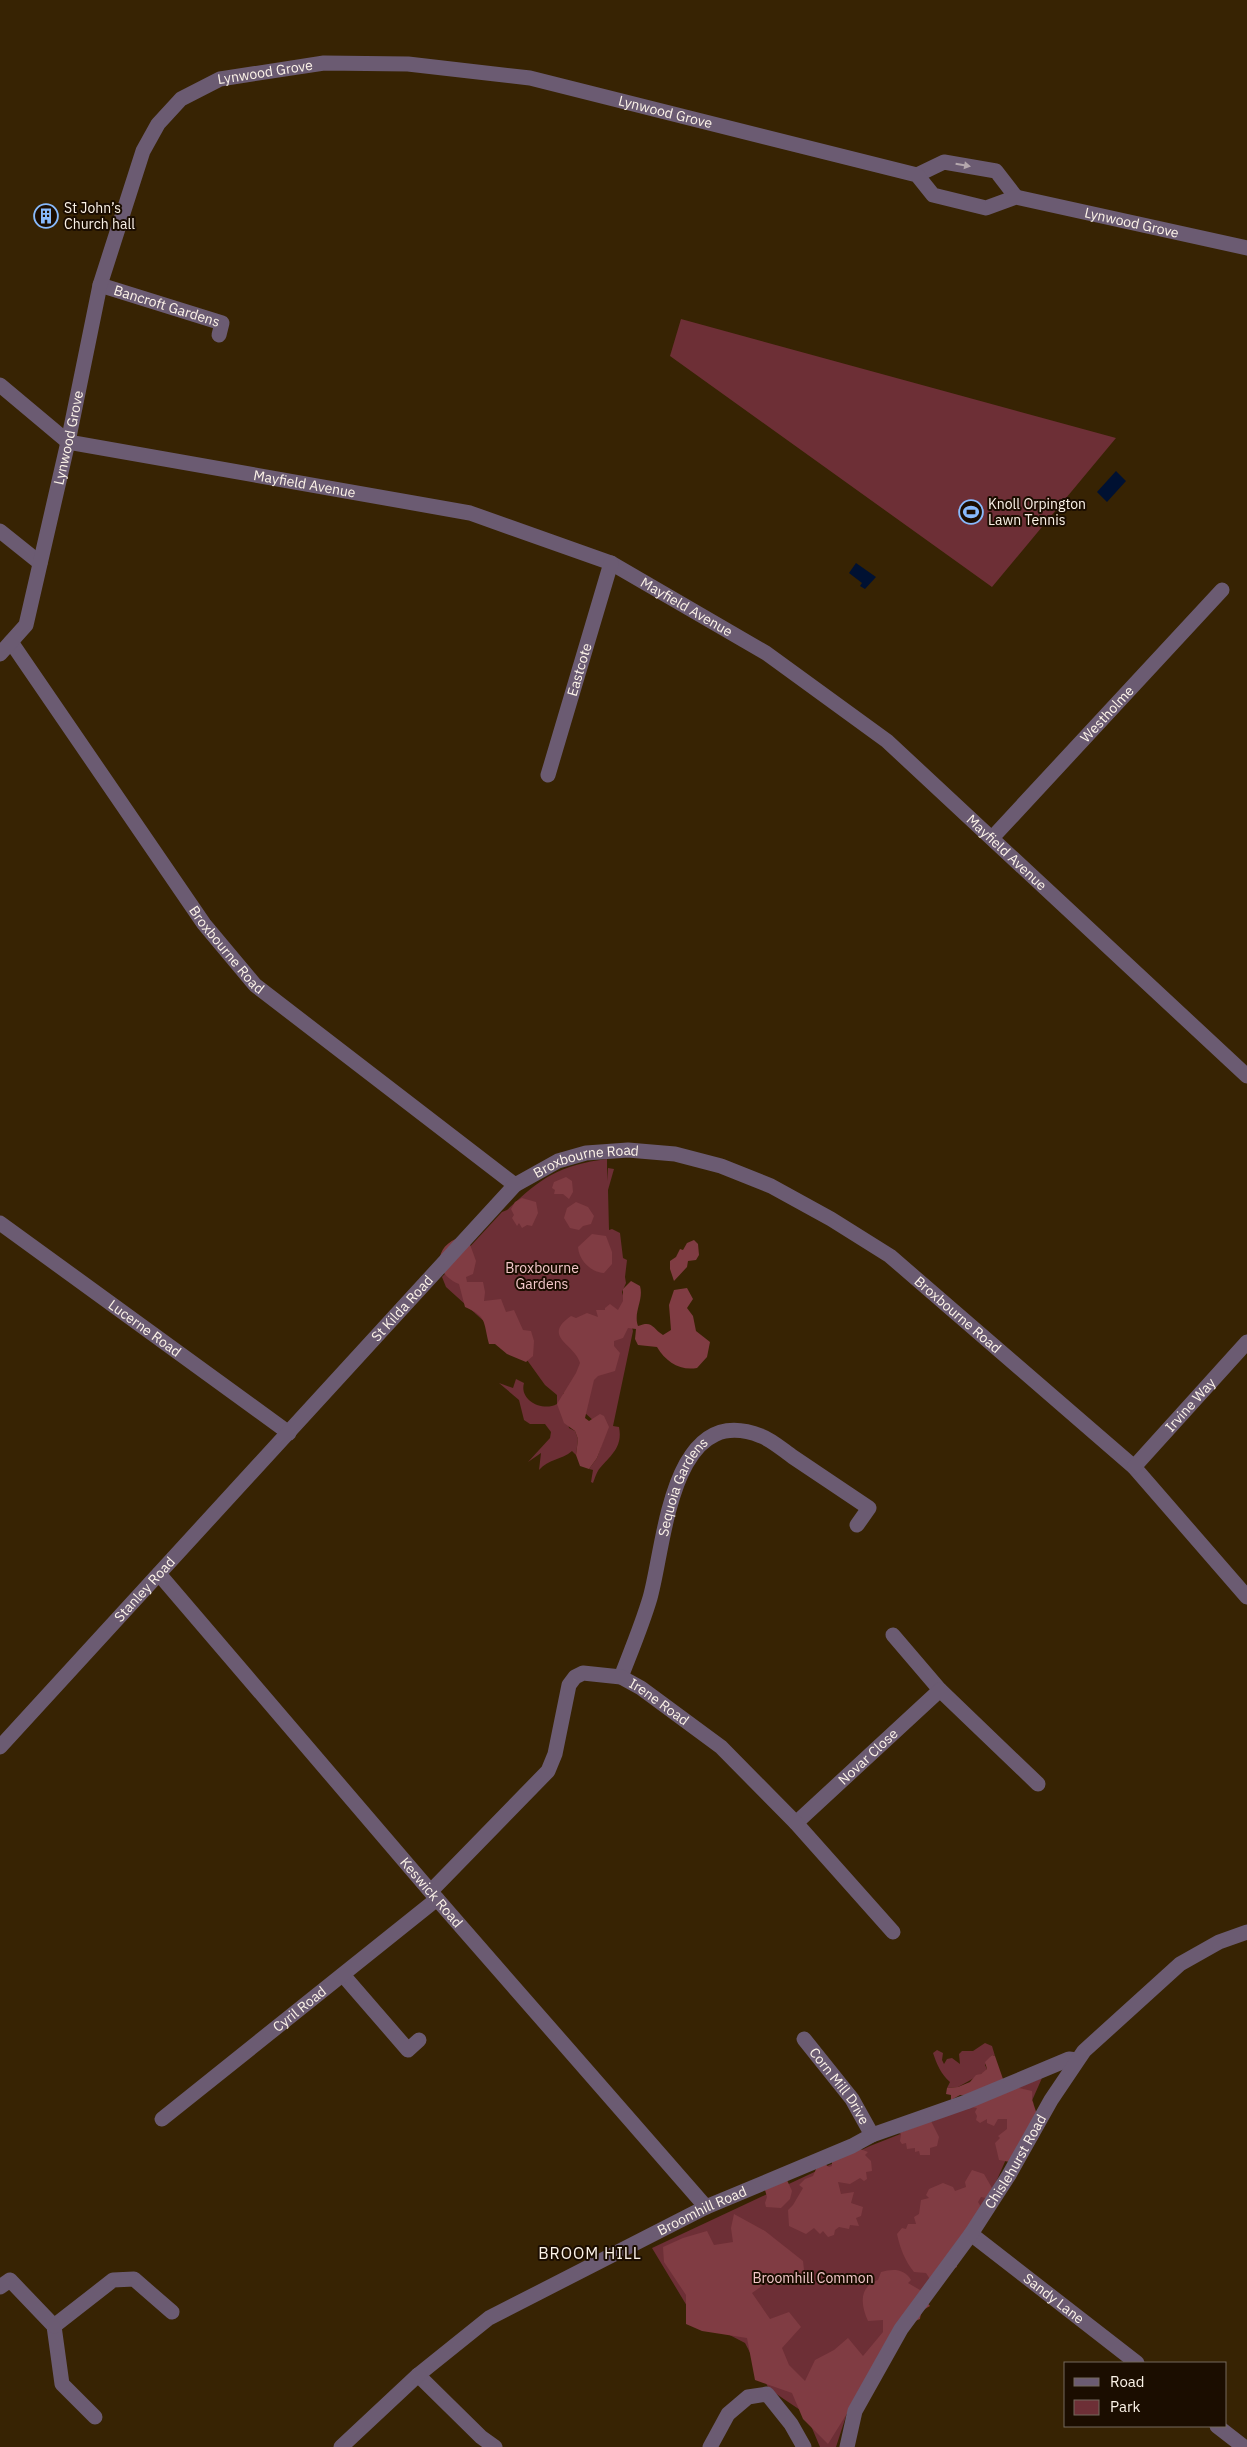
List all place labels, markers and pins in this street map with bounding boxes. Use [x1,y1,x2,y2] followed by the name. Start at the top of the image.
[64,199,135,233] place label: St John’s Church hall
[33,203,59,229] building icon: St John’s Church hall
[988,495,1086,529] place label: Knoll Orpington Lawn Tennis
[958,499,984,525] sports icon: Knoll Orpington Lawn Tennis

